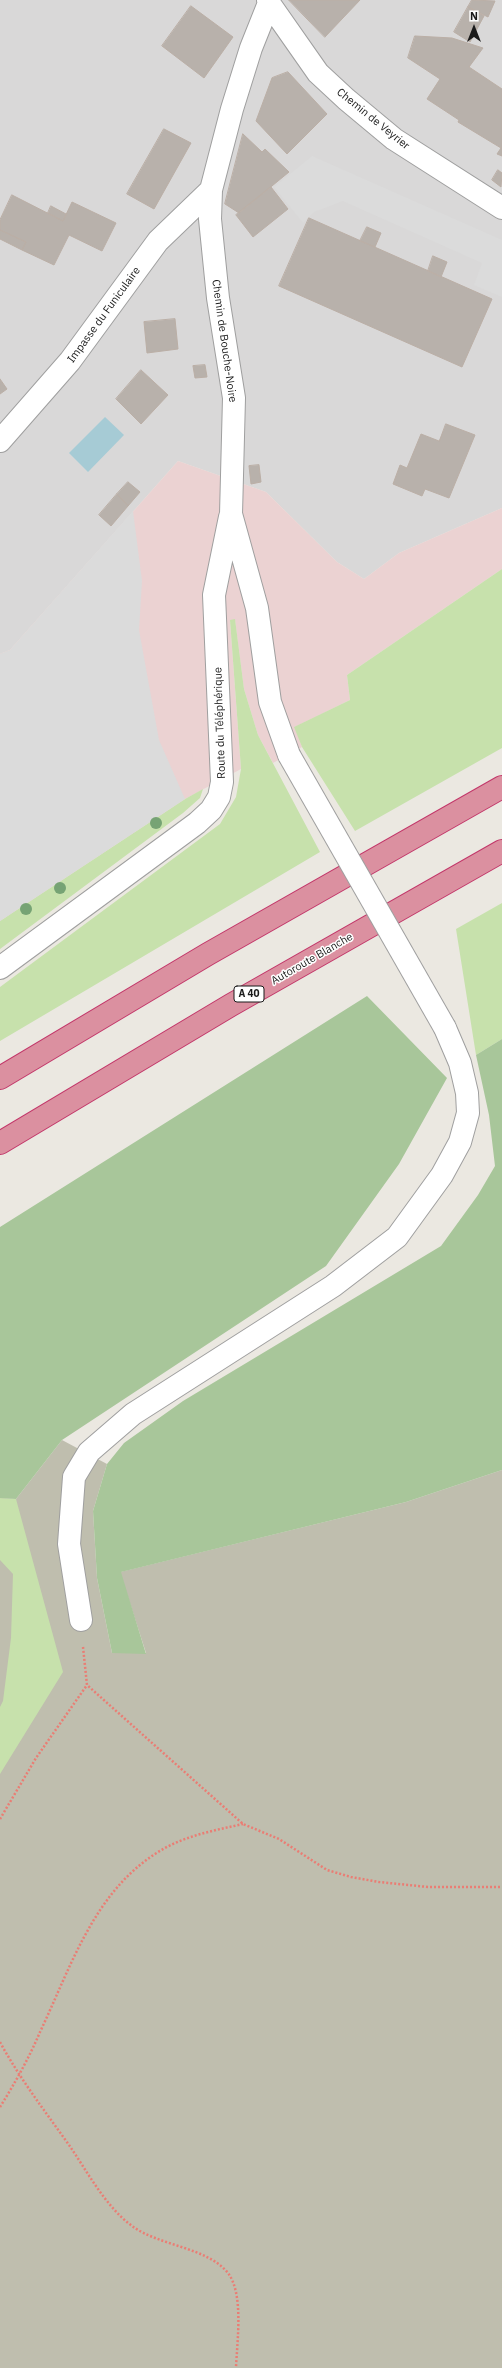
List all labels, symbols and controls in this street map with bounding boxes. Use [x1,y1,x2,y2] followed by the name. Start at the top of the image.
[454,8,494,48] north arrow
[470,9,478,23] text: N
[334,86,412,152] street label: Chemin de Veyrier
[65,264,143,366] street label: Impasse du Funiculaire
[209,279,239,403] street label: Chemin de Bouche-Noire
[211,667,229,779] street label: Route du Téléphérique
[269,930,355,988] street label: Autoroute Blanche
[234,986,264,1002] road number: A 40

